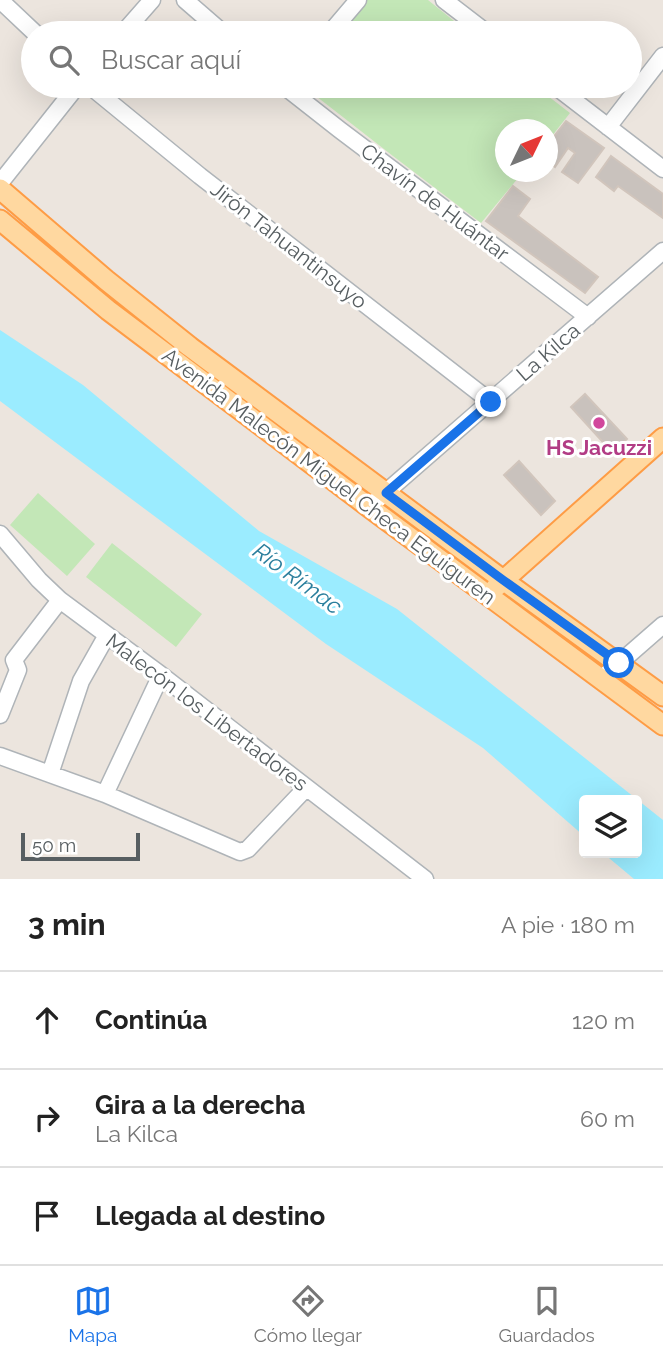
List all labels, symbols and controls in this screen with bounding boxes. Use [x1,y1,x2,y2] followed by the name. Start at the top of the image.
[21,21,642,98] search box
[45,41,83,79] icon: search
[101,45,241,75] text: Buscar aquí
[495,119,558,182] north arrow
[356,138,515,266] street label: Chavín de Huántar
[206,176,372,314] street label: Jirón Tahuantinsuyo
[511,318,585,386] street label: La Kilca
[157,342,501,610] street label: Avenida Malecón Miguel Checa Eguiguren
[475,386,506,417] route end
[591,415,607,431] marker: HS Jacuzzi
[546,435,652,460] place label: HS Jacuzzi
[248,537,348,619] water label: Río Rímac
[101,628,313,796] street label: Malecón los Libertadores
[603,647,634,678] route start
[579,795,642,858] map controls
[579,795,642,858] button: layers
[21,830,140,862] scale bar
[32,834,76,856] text: 50 m
[28,907,106,942] text: 3 min
[501,911,635,938] text: A pie · 180 m
[28,1001,66,1039] icon: ahead
[95,1005,207,1035] text: Continúa
[572,1007,635,1034] text: 120 m
[95,1090,305,1120] text: Gira a la derecha
[28,1099,66,1137] icon: right
[580,1105,635,1132] text: 60 m
[95,1120,178,1147] text: La Kilca
[28,1197,66,1235] icon: arrive
[95,1201,325,1231] text: Llegada al destino
[68,1282,117,1346] tab: Mapa
[254,1282,362,1346] tab: Cómo llegar
[499,1282,595,1346] tab: Guardados

